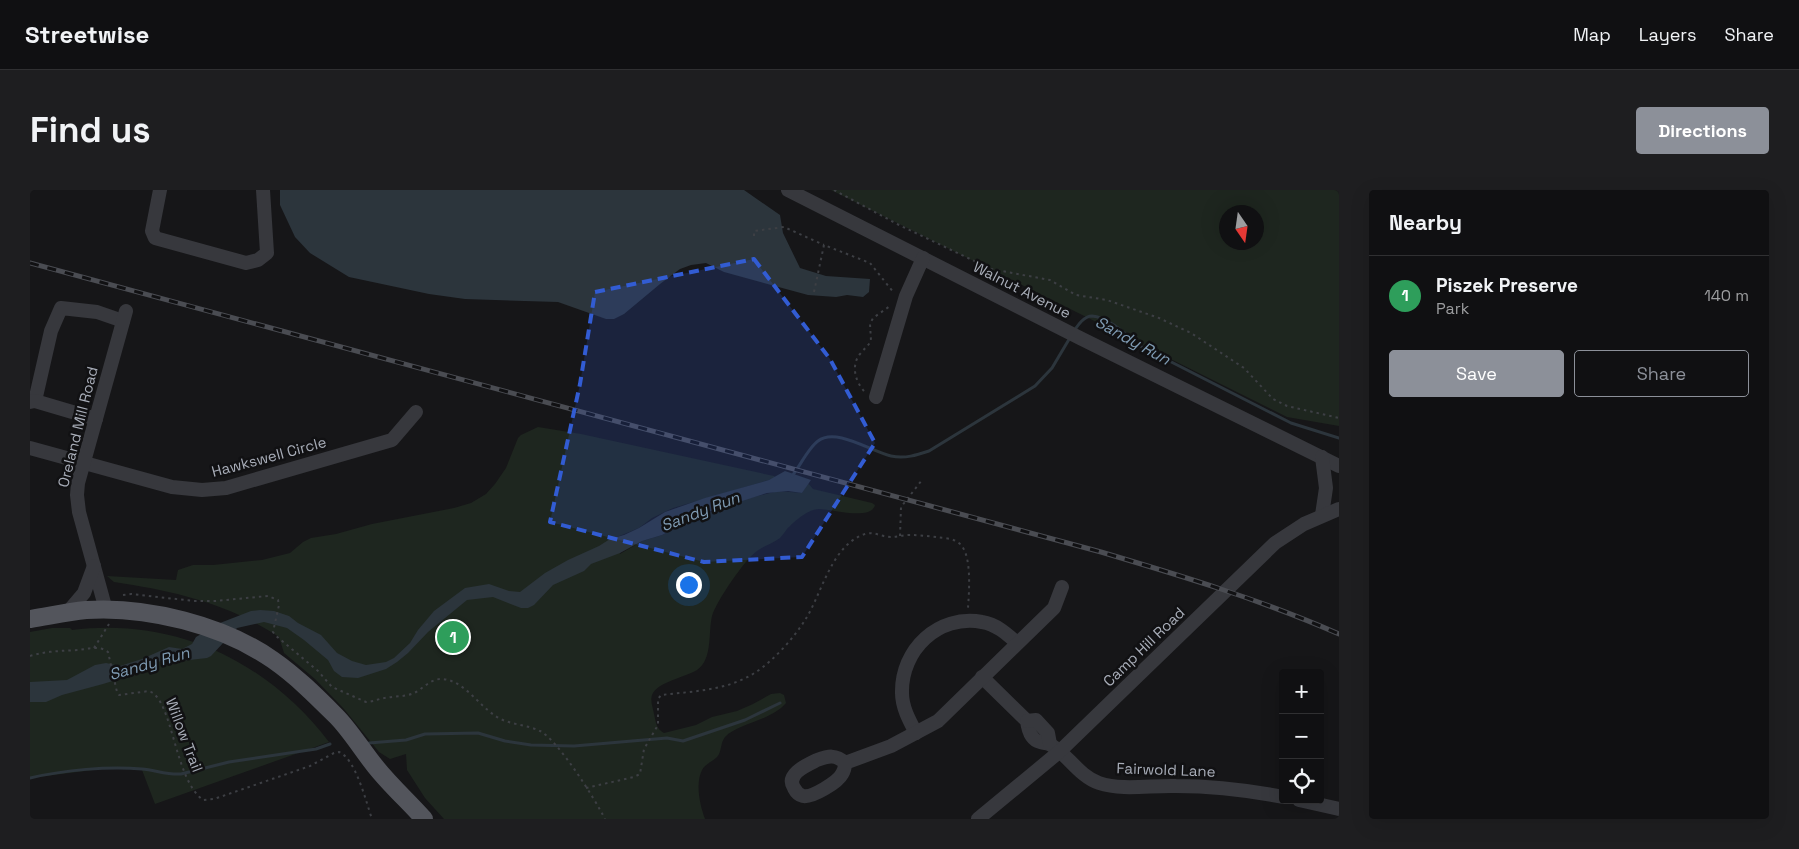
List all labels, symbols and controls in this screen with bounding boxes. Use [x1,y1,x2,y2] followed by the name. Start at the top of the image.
[25,19,149,50] text: Streetwise
[1573,23,1611,46] text: Map
[1639,23,1696,46] text: Layers
[1724,23,1774,46] text: Share
[1636,107,1769,154] button: Directions
[30,108,151,152] text: Find us
[1219,205,1264,250] north arrow
[1389,209,1462,236] text: Nearby
[970,257,1074,322] street label: Walnut Avenue
[1436,273,1578,298] text: Piszek Preserve
[1401,285,1409,306] text: 1
[1704,285,1749,306] text: 140 m
[1436,298,1469,319] text: Park
[1091,311,1175,370] water label: Sandy Run
[1389,350,1564,397] button: Save
[1574,350,1749,397] button: Share
[53,364,102,489] street label: Oreland Mill Road
[209,432,329,481] street label: Hawkswell Circle
[658,486,744,536] water label: Sandy Run
[676,572,702,598] your location
[1099,603,1188,690] street label: Camp Hill Road
[437,618,469,656] pin: 1
[106,642,193,685] water label: Sandy Run
[1279,669,1324,804] map controls
[1279,669,1324,714] button: +
[162,695,207,775] street label: Willow Trail
[1279,714,1324,759] button: −
[1116,758,1216,781] street label: Fairwold Lane
[1279,759,1324,804] button: locate

